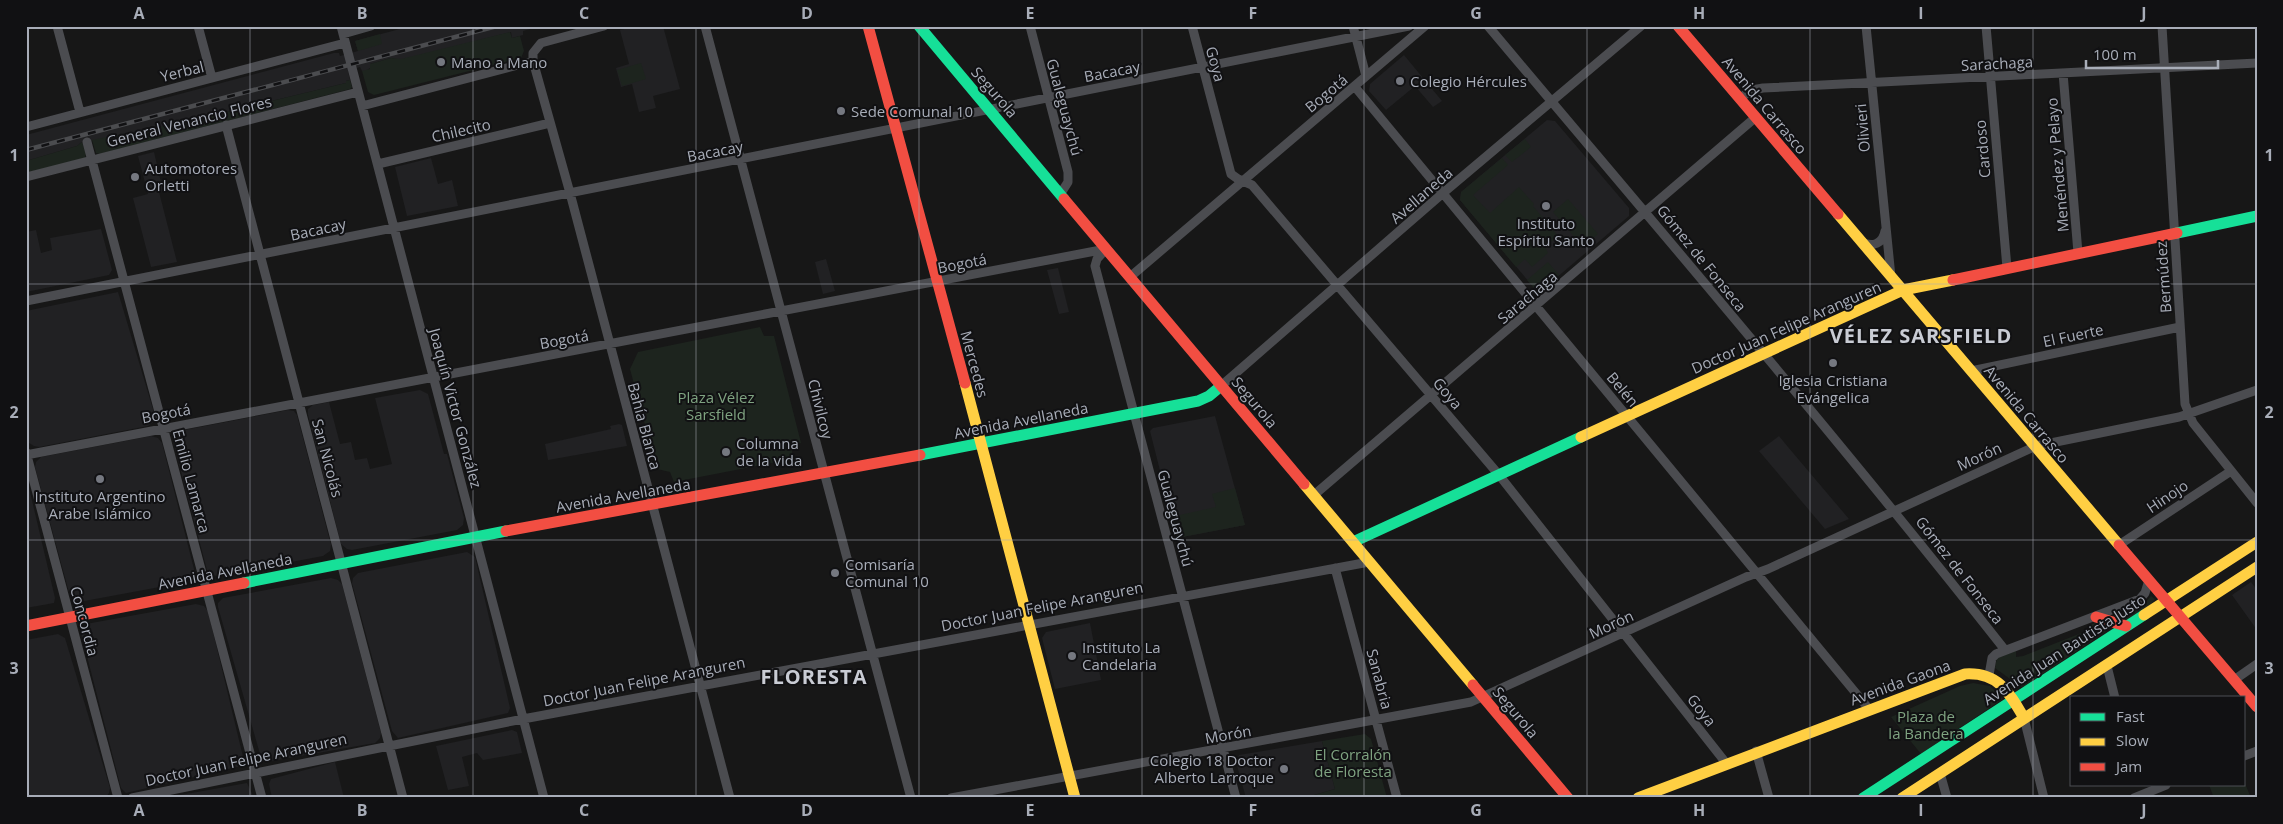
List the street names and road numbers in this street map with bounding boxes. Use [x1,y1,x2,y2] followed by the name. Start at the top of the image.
[1202,44,1230,84] street label: Goya
[1960,51,2034,75] street label: Sarachaga
[1718,52,1812,158] street label: Avenida Carrasco
[158,56,206,86] street label: Yerbal
[1042,56,1088,158] street label: Gualeguaychú
[1082,56,1142,86] street label: Bacacay
[967,62,1023,122] street label: Segurola
[1301,69,1351,117] street label: Bogotá
[104,91,274,151] street label: General Venancio Flores
[2041,97,2073,233] street label: Menéndez y Pelayo
[1850,103,1874,153] street label: Olivieri
[430,114,492,146] street label: Chilecito
[1969,119,1995,179] street label: Cardoso
[685,136,745,166] street label: Bacacay
[1386,162,1456,228] street label: Avellaneda
[1653,201,1751,315] street label: Gómez de Fonseca
[288,213,348,245] street label: Bacacay
[2151,240,2175,314] street label: Bermúdez
[936,248,988,278] street label: Bogotá
[1493,266,1561,328] street label: Sarachaga
[1688,276,1884,378] street label: Doctor Juan Felipe Aranguren
[2041,319,2105,351] street label: El Fuerte
[425,324,487,490] street label: Joaquín Victor González
[538,325,590,353] street label: Bogotá
[956,328,994,400] street label: Mercedes
[1980,361,2074,467] street label: Avenida Carrasco
[1603,367,1643,411] street label: Belén
[1228,372,1282,432] street label: Segurola
[1429,373,1467,413] street label: Goya
[804,377,838,442] street label: Chivilcoy
[624,380,666,472] street label: Bahía Blanca
[952,397,1090,443] street label: Avenida Avellaneda
[140,398,192,428] street label: Bogotá
[308,417,348,499] street label: San Nicolás
[169,427,215,535] street label: Emilio Lamarca
[1954,437,2004,475] street label: Morón
[1153,467,1199,569] street label: Gualeguaychú
[554,473,692,517] street label: Avenida Avellaneda
[2142,475,2192,517] street label: Hinojo
[1912,512,2008,628] street label: Gómez de Fonseca
[156,548,294,594] street label: Avenida Avellaneda
[939,577,1145,635] street label: Doctor Juan Felipe Aranguren
[66,584,104,658] street label: Concordia
[1979,589,2149,709] street label: Avenida Juan Bautista Justo
[1586,605,1636,643] street label: Morón
[1362,647,1398,711] street label: Sanabria
[541,652,747,710] street label: Doctor Juan Felipe Aranguren
[1847,655,1953,709] street label: Avenida Gaona
[1489,682,1543,742] street label: Segurola
[1683,690,1721,730] street label: Goya
[1203,720,1253,748] street label: Morón
[143,728,349,790] street label: Doctor Juan Felipe Aranguren

